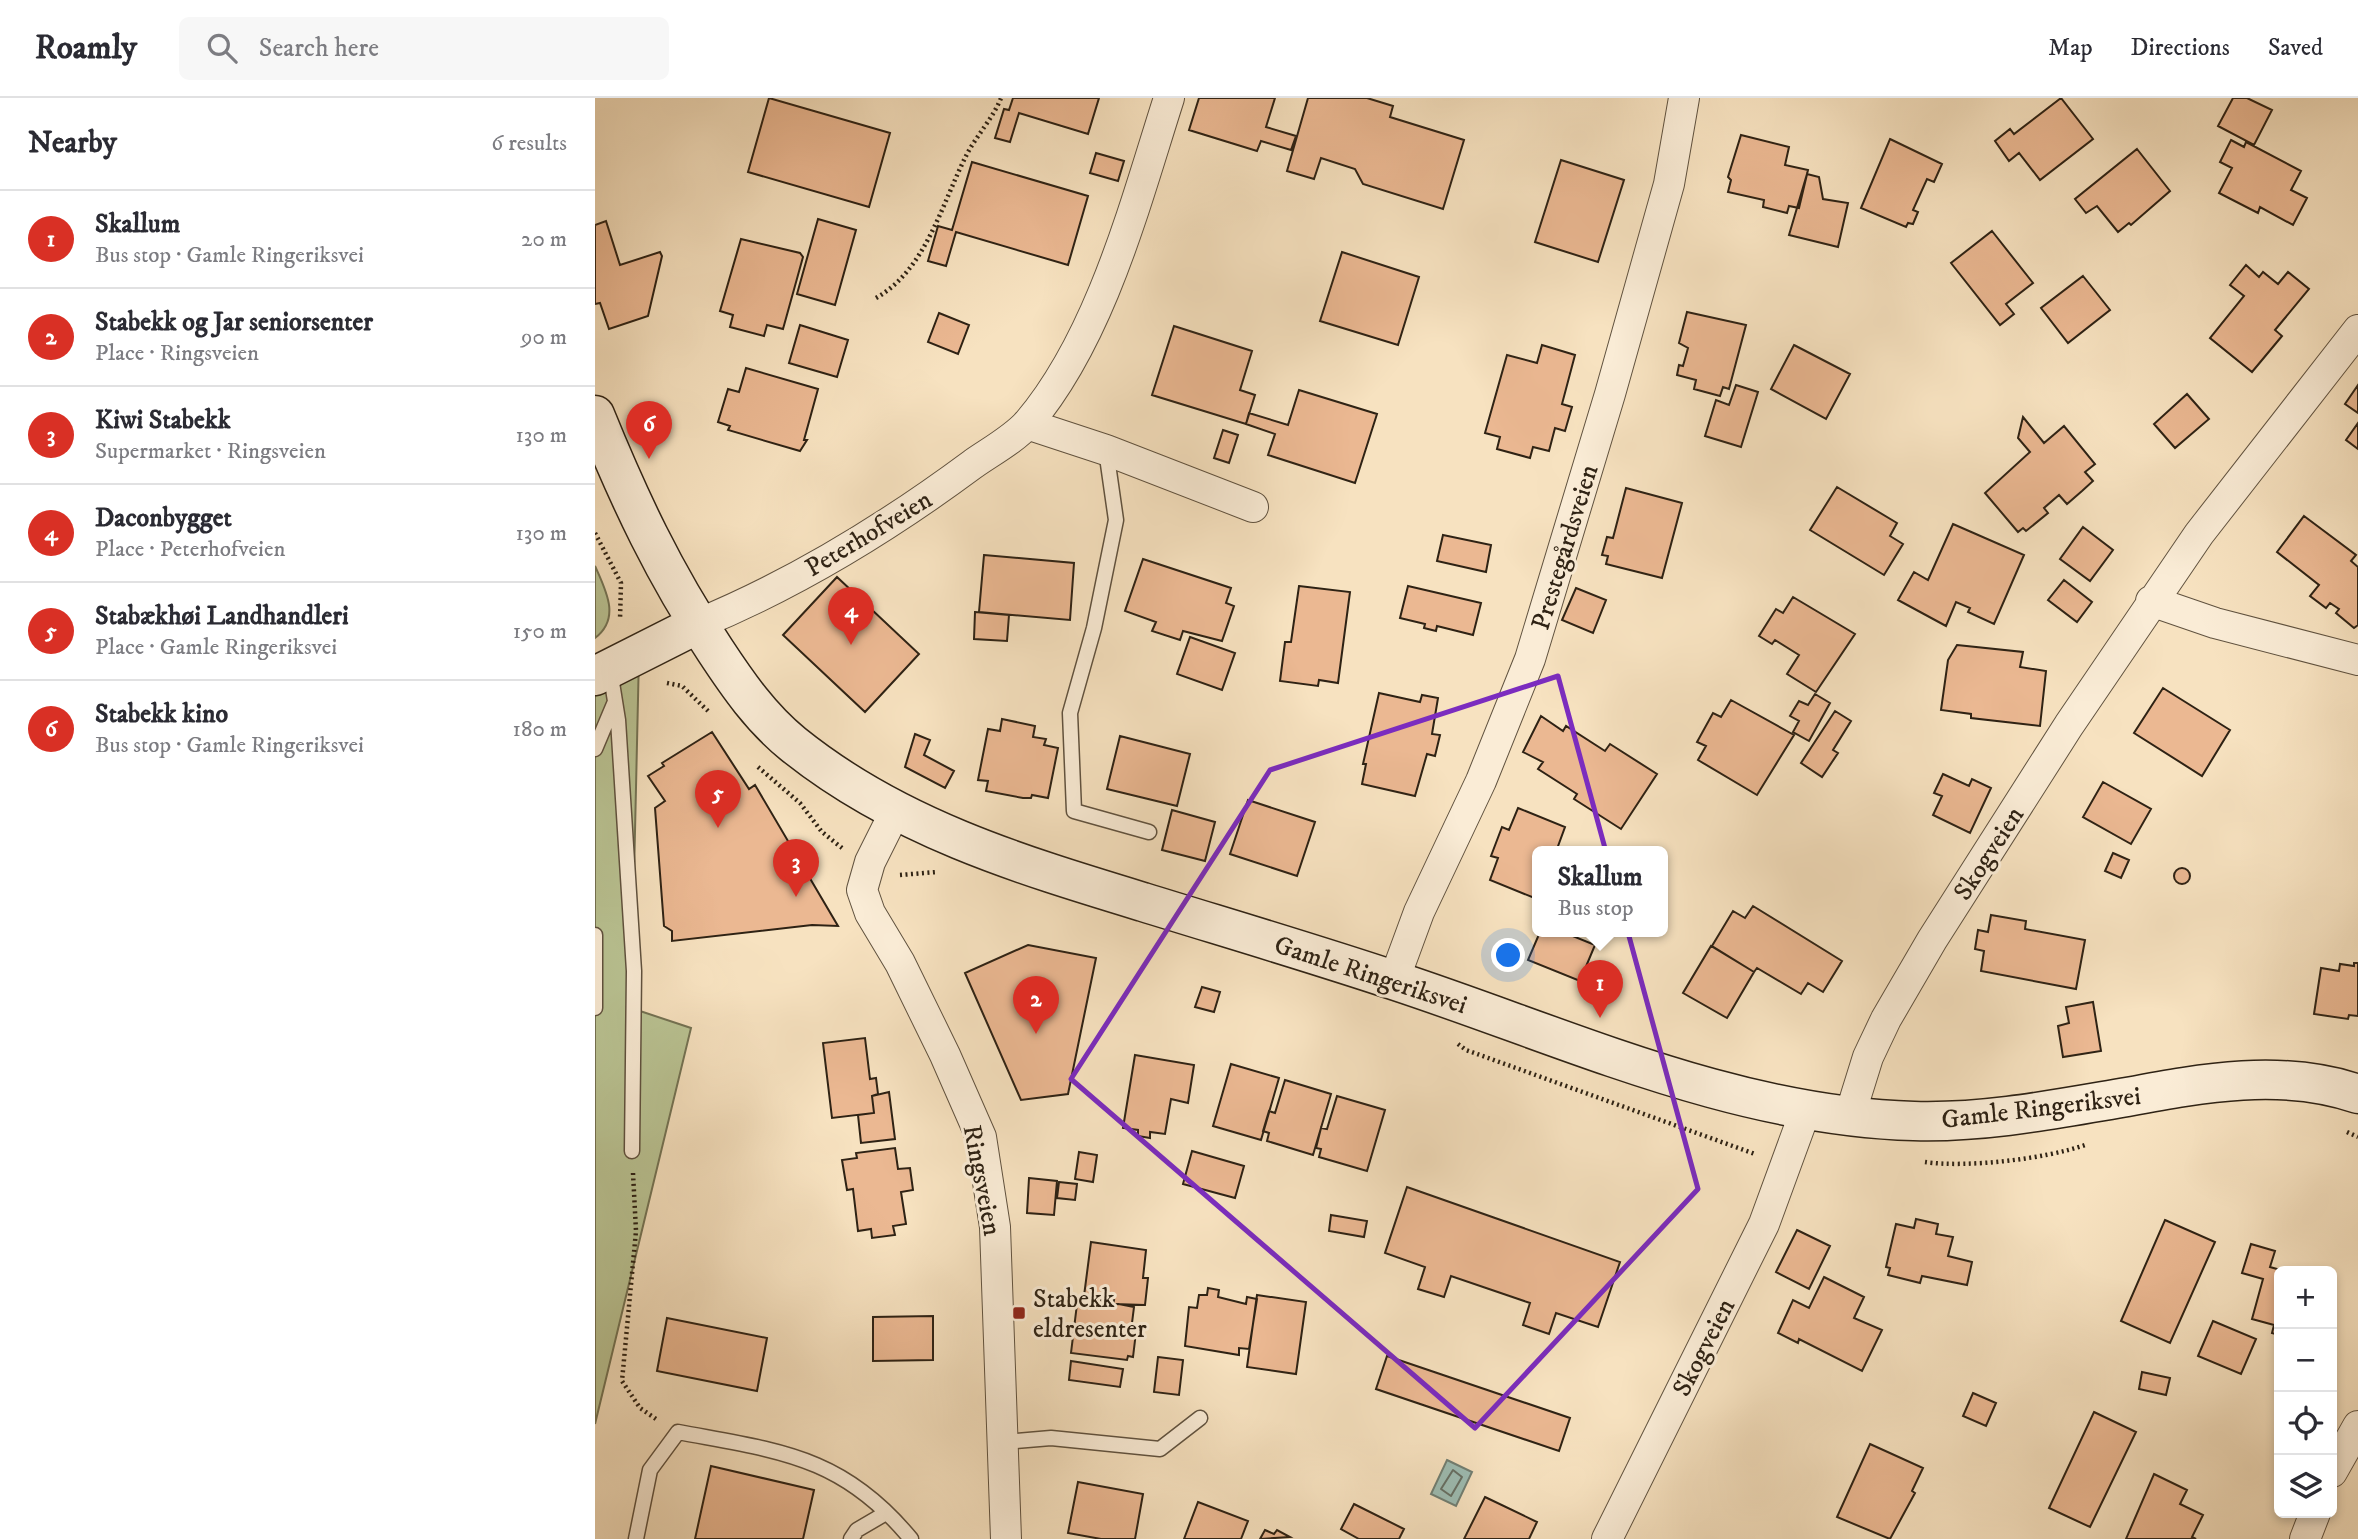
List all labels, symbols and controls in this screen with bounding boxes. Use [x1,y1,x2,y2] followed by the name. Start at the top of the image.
[179,17,669,80] search box
[35,28,137,69] text: Roamly
[203,29,241,67] icon: search
[259,32,379,65] text: Search here
[2048,33,2093,63] text: Map
[2131,33,2230,63] text: Directions
[2268,33,2323,63] text: Saved
[28,125,117,162] text: Nearby
[491,129,567,158] text: 6 results
[95,208,180,241] text: Skallum
[47,225,55,254] text: 1
[521,225,567,254] text: 20 m
[95,241,364,270] text: Bus stop · Gamle Ringeriksvei
[95,306,373,339] text: Stabekk og Jar seniorsenter
[45,323,57,352] text: 2
[521,323,567,352] text: 90 m
[95,339,259,368] text: Place · Ringsveien
[626,401,672,459] pin: 6
[95,404,231,437] text: Kiwi Stabekk
[47,421,55,450] text: 3
[515,421,567,450] text: 130 m
[95,437,326,466] text: Supermarket · Ringsveien
[1525,460,1606,634] street label: Prestegårdsveien
[799,483,939,585] street label: Peterhofveien
[95,502,232,535] text: Daconbygget
[44,519,58,548] text: 4
[515,519,567,548] text: 130 m
[95,535,285,564] text: Place · Peterhofveien
[828,587,874,645] pin: 4
[95,600,349,633] text: Stabækhøi Landhandleri
[45,617,57,646] text: 5
[513,617,567,646] text: 150 m
[95,633,337,662] text: Place · Gamle Ringeriksvei
[95,698,228,731] text: Stabekk kino
[45,715,57,744] text: 6
[512,715,567,744] text: 180 m
[95,731,364,760] text: Bus stop · Gamle Ringeriksvei
[695,770,741,828] pin: 5
[1947,800,2032,907] street label: Skogveien
[773,839,819,897] pin: 3
[1532,846,1668,937] popup
[1557,861,1643,894] text: Skallum
[1557,894,1633,923] text: Bus stop
[1270,929,1471,1022] street label: Gamle Ringeriksvei
[1491,938,1525,972] your location
[1577,960,1623,1018] pin: 1
[1013,976,1059,1034] pin: 2
[1940,1080,2143,1137] street label: Gamle Ringeriksvei
[955,1122,1008,1239] street label: Ringsveien
[2274,1266,2337,1518] map controls
[2274,1266,2337,1329] button: +
[1033,1283,1147,1346] place label: Stabekk eldresenter
[1666,1293,1743,1402] street label: Skogveien
[1011,1305,1027,1321] marker: Stabekk eldresenter
[2274,1329,2337,1392] button: −
[2274,1392,2337,1455] button: locate
[2274,1455,2337,1518] button: layers

